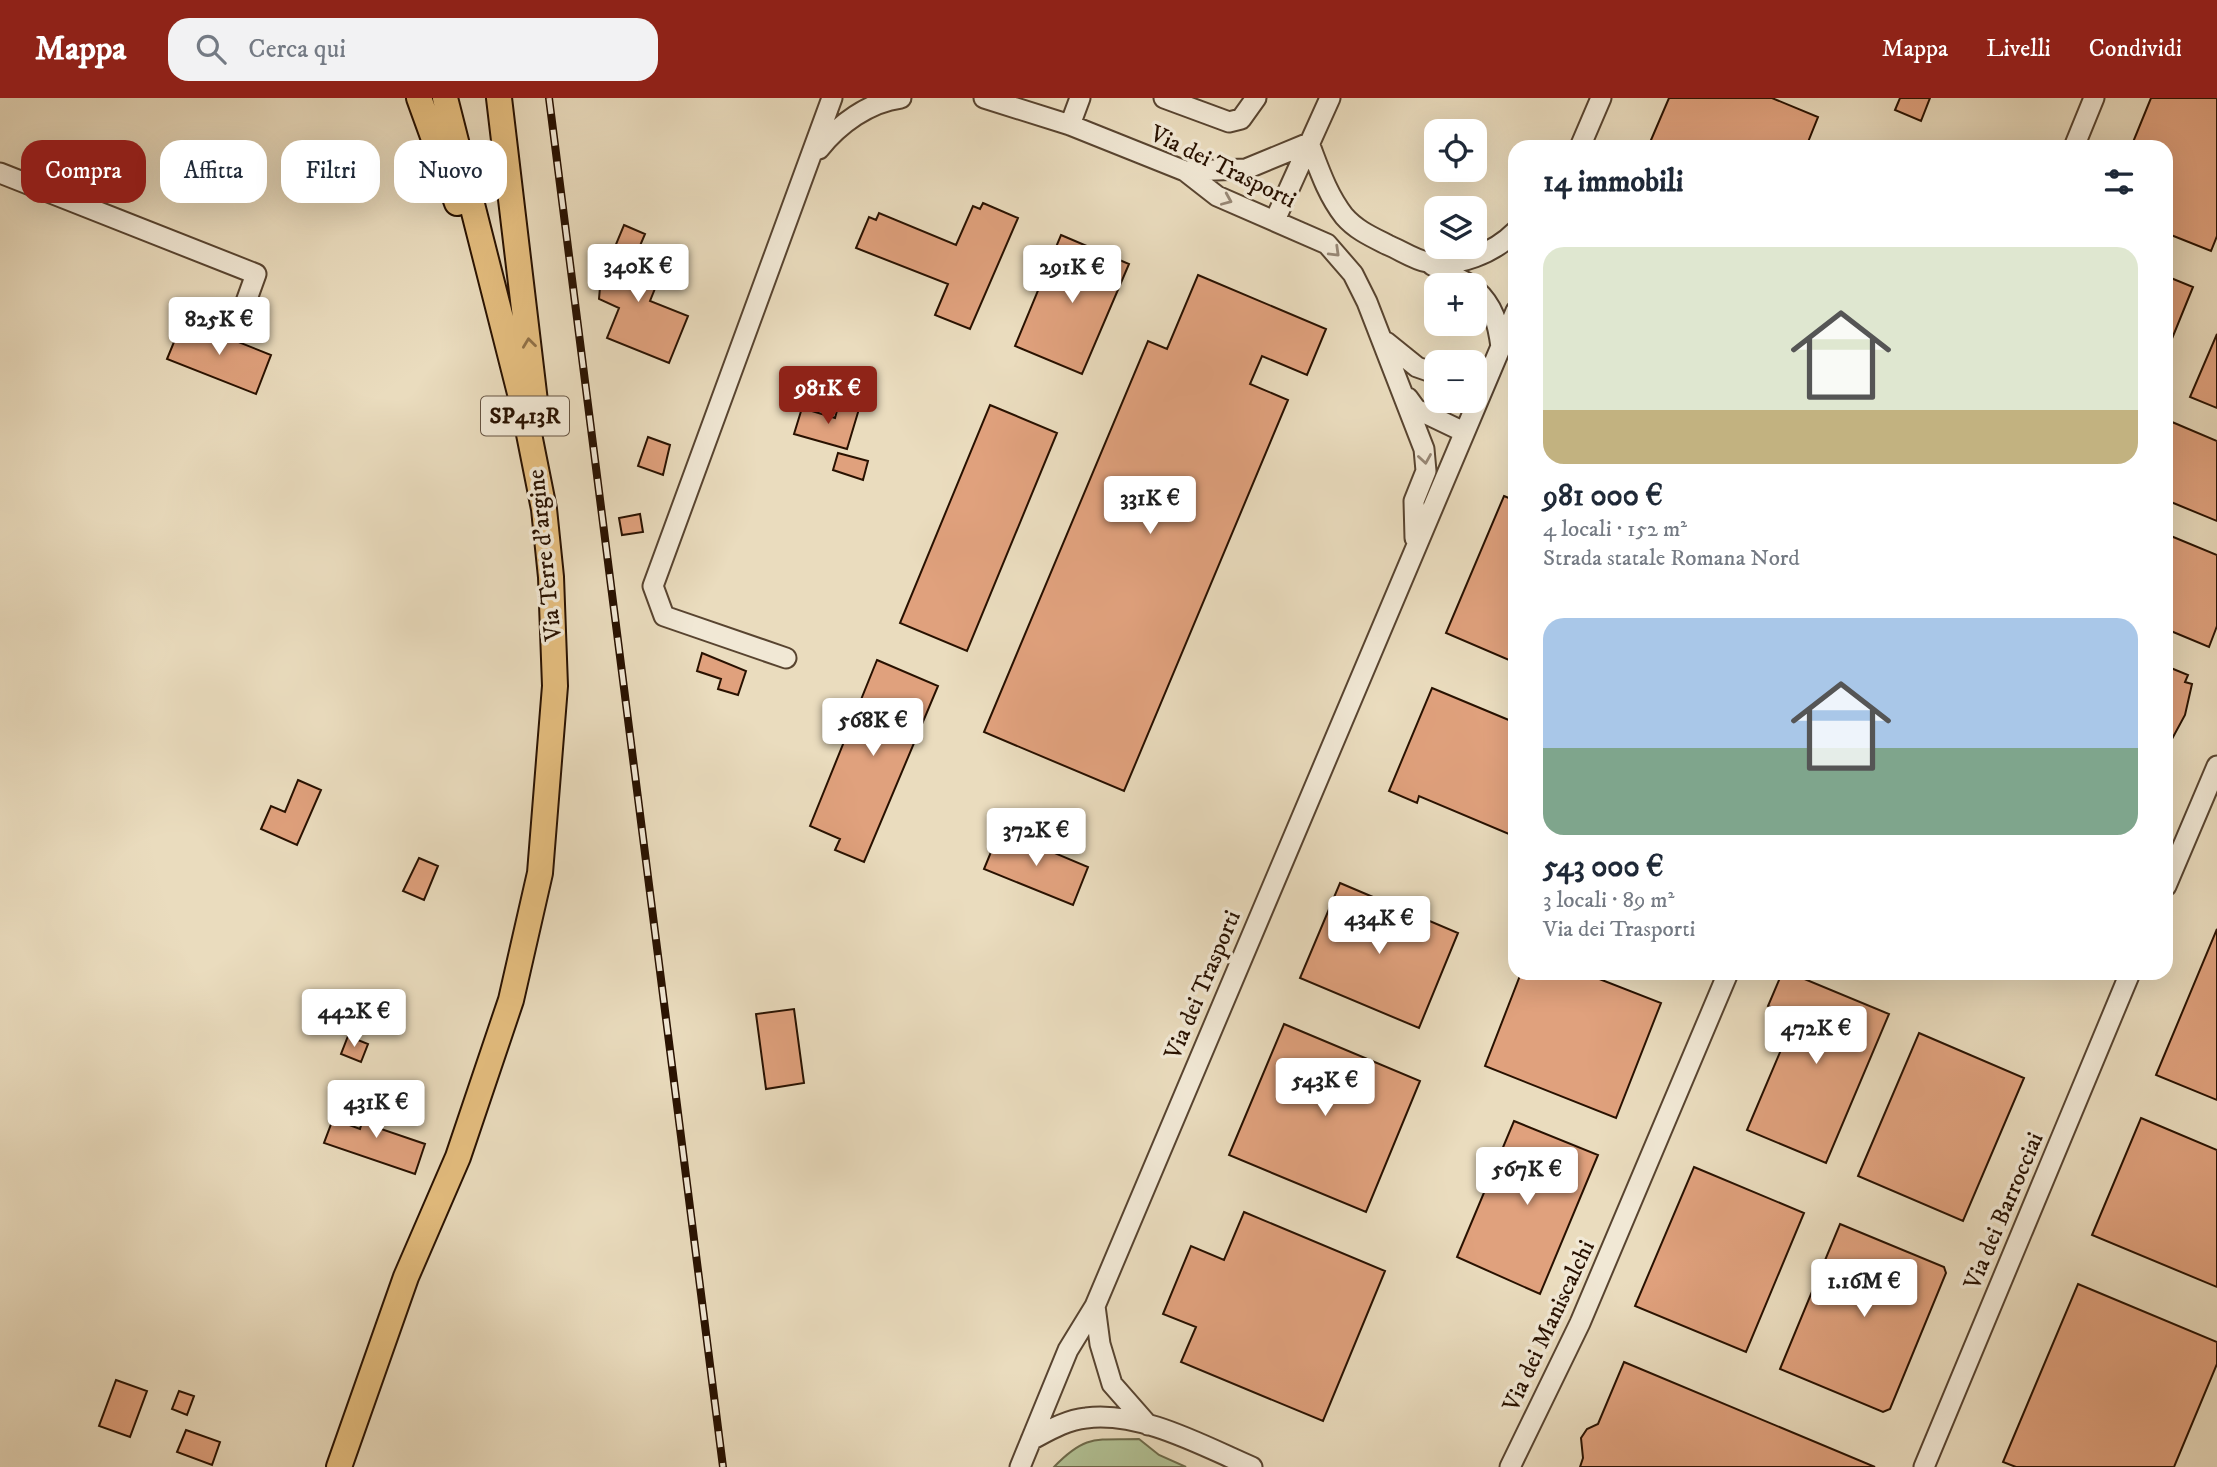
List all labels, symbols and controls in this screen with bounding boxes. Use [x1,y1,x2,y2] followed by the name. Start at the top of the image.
[168,18,658,81] search box
[35,29,126,70] text: Mappa
[192,30,230,68] icon: search
[248,33,346,66] text: Cerca qui
[1882,34,1948,64] text: Mappa
[1986,34,2051,64] text: Livelli
[2089,34,2182,64] text: Condividi
[1144,118,1301,215] street label: Via dei Trasporti
[1424,119,1487,413] map controls
[1424,119,1487,182] button: locate
[21,140,146,203] chip: Compra
[160,140,267,203] chip: Affitta
[281,140,380,203] chip: Filtri
[394,140,507,203] chip: Nuovo
[2100,163,2138,201] icon: filters
[1543,164,1684,201] text: 14 immobili
[1220,192,1233,206] one-way arrow
[1424,196,1487,259] button: layers
[1327,243,1340,256] one-way arrow
[581,244,695,304] pin: 340K €
[1015,246,1129,305] pin: 291K €
[604,252,672,281] text: 340K €
[1039,253,1105,282] text: 291K €
[1424,273,1487,336] button: +
[1778,292,1904,418] icon: home
[162,298,276,357] pin: 825K €
[185,305,253,334] text: 825K €
[521,337,536,349] one-way arrow
[1424,350,1487,413] button: −
[771,366,885,426] pin: 981K €
[795,374,861,403] text: 981K €
[481,396,569,436] road number: SP413R
[1417,453,1432,465] one-way arrow
[521,468,569,643] street label: Via Terre d'argine
[1093,476,1207,536] pin: 331K €
[1543,478,1663,515] text: 981 000 €
[1120,484,1180,513] text: 331K €
[1543,515,1687,544] text: 4 locali · 152 m²
[1543,544,1800,573] text: Strada statale Romana Nord
[1778,663,1904,789] icon: home
[816,698,930,758] pin: 568K €
[838,706,908,735] text: 568K €
[979,808,1093,868] pin: 372K €
[1003,816,1069,845] text: 372K €
[1543,849,1664,886] text: 543 000 €
[1543,886,1674,915] text: 3 locali · 89 m²
[1322,896,1436,956] pin: 434K €
[1344,904,1414,933] text: 434K €
[1158,906,1248,1065] street label: Via dei Trasporti
[1543,915,1695,944] text: Via dei Trasporti
[297,990,411,1049] pin: 442K €
[318,997,390,1026] text: 442K €
[1759,1006,1873,1066] pin: 472K €
[1781,1014,1851,1043] text: 472K €
[1268,1058,1382,1118] pin: 543K €
[1292,1066,1358,1095] text: 543K €
[319,1080,433,1140] pin: 431K €
[344,1088,408,1117] text: 431K €
[1957,1128,2051,1295] street label: Via dei Barrocciai
[1470,1148,1584,1207] pin: 567K €
[1492,1155,1562,1184] text: 567K €
[1496,1236,1602,1417] street label: Via dei Maniscalchi
[1799,1260,1929,1319] pin: 1.16M €
[1827,1267,1901,1296] text: 1.16M €

